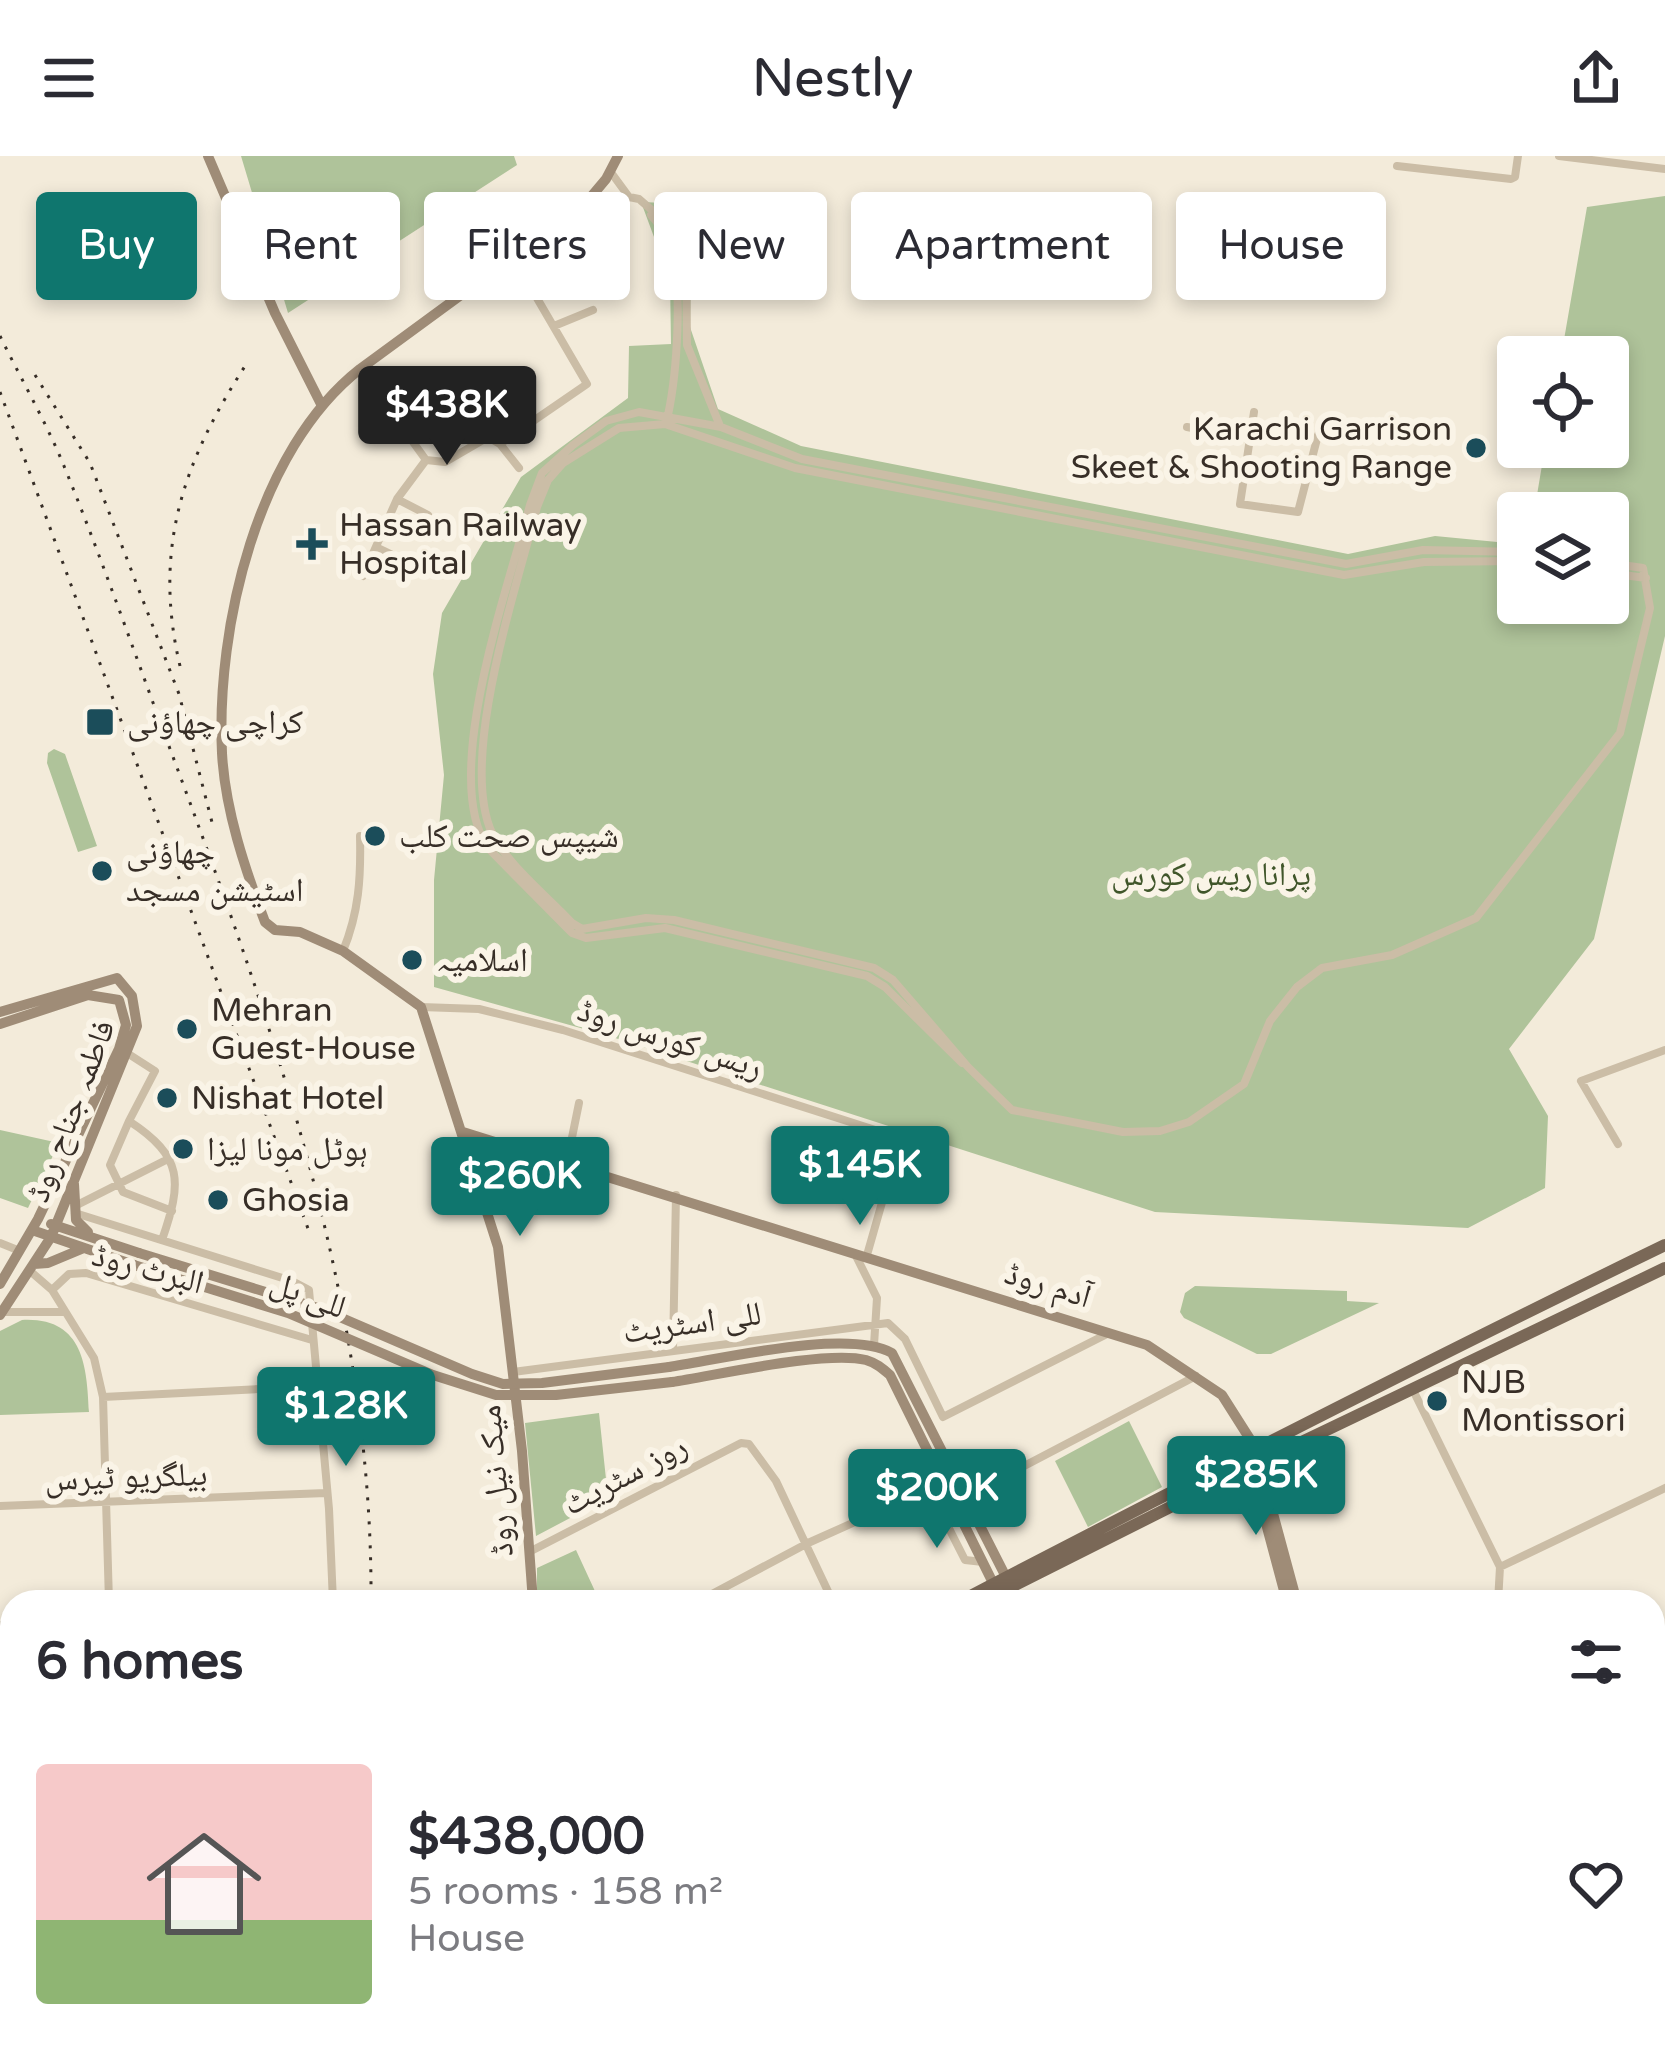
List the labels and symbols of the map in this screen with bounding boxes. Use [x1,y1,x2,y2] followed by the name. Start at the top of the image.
[363,366,531,468] pin: $438K
[1071,410,1452,487] place label: Karachi Garrison Skeet & Shooting Range
[1463,435,1489,461] marker: Karachi Garrison Skeet & Shooting Range
[339,506,582,583] place label: Hassan Railway Hospital
[296,528,328,560] marker: Hassan Railway Hospital
[127,703,304,742] place label: کراچی چھاؤنی
[84,706,116,738] marker: کراچی چھاؤنی
[399,817,619,856] place label: شیپس صحت کلب
[362,823,388,849] marker: شیپس صحت کلب
[126,833,304,910] place label: چھاؤنی اسٹیشن مسجد
[1111,855,1311,894] park label: پرانا ریس کورس
[89,858,115,884] marker: چھاؤنی اسٹیشن مسجد
[436,941,528,980] place label: اسلامیہ
[399,947,425,973] marker: اسلامیہ
[211,991,416,1068] place label: Mehran Guest-House
[573,991,767,1087] street label: ریس کورس روڈ
[18,1014,124,1208] street label: فاطمہ جناح روڈ
[174,1016,200,1042] marker: Mehran Guest-House
[191,1079,384,1118] place label: Nishat Hotel
[154,1085,180,1111] marker: Nishat Hotel
[776,1126,944,1228] pin: $145K
[207,1130,367,1169] place label: ہوٹل مونا لیزا
[170,1136,196,1162] marker: ہوٹل مونا لیزا
[436,1137,604,1239] pin: $260K
[242,1181,350,1220] place label: Ghosia
[205,1187,231,1213] marker: Ghosia
[88,1235,208,1303] street label: البرٹ روڈ
[1000,1253,1097,1318] street label: آدم روڈ
[265,1263,351,1327] street label: للی پل
[620,1294,764,1352] street label: للی اسٹریٹ
[1461,1363,1626,1440] place label: NJB Montissori
[262,1367,430,1469] pin: $128K
[1424,1388,1450,1414] marker: NJB Montissori
[470,1404,522,1558] street label: میک نیل روڈ
[556,1426,694,1524] street label: روز سٹریٹ
[1172,1436,1340,1538] pin: $285K
[853,1449,1021,1551] pin: $200K
[44,1455,208,1499] street label: بیلگریو ٹیرس

